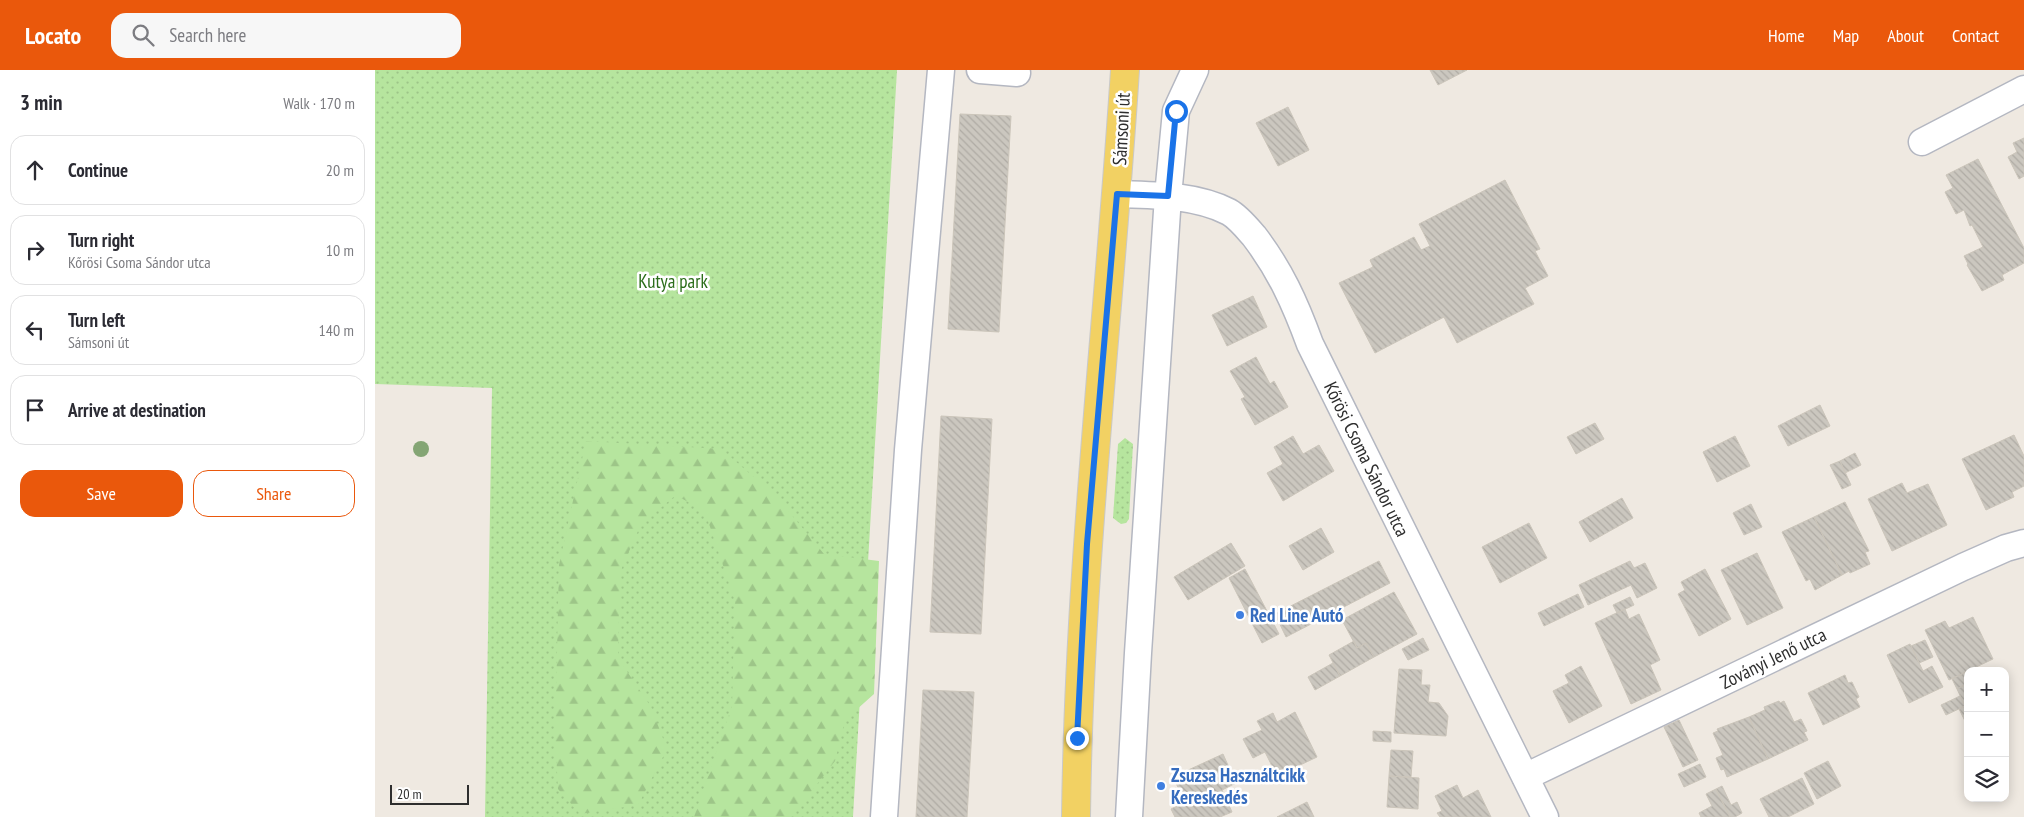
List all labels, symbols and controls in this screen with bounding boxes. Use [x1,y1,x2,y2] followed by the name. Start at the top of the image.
[111,13,461,58] search box
[25,20,81,51] text: Locato
[129,21,157,49] icon: search
[169,23,246,47] text: Search here
[1768,24,1805,47] text: Home
[1833,24,1859,47] text: Map
[1887,24,1924,47] text: About
[1952,24,1999,47] text: Contact
[20,89,62,116] text: 3 min
[1107,91,1135,166] street label: Sámsoni út
[283,93,355,113] text: Walk · 170 m
[1165,100,1188,123] route start
[21,156,49,184] icon: ahead
[68,158,128,182] text: Continue
[326,160,354,180] text: 20 m
[68,228,134,252] text: Turn right
[21,236,49,264] icon: right
[326,240,354,260] text: 10 m
[68,252,211,272] text: Kőrösi Csoma Sándor utca
[638,269,708,293] park label: Kutya park
[68,308,125,332] text: Turn left
[21,316,49,344] icon: left
[319,320,354,340] text: 140 m
[68,332,129,352] text: Sámsoni út
[1319,378,1415,540] street label: Kőrösi Csoma Sándor utca
[21,396,49,424] icon: arrive
[68,398,206,422] text: Arrive at destination
[20,470,183,517] button: Save
[193,470,355,517] button: Share
[1250,603,1344,627] place label: Red Line Autó
[1234,609,1246,621] marker: Red Line Autó
[1716,622,1830,694] street label: Zoványi Jenő utca
[1964,667,2009,802] map controls
[1964,667,2009,712] button: +
[1964,712,2009,757] button: −
[1066,727,1089,750] route end
[1964,757,2009,802] button: layers
[1171,763,1305,809] place label: Zsuzsa Használtcikk Kereskedés
[1155,780,1167,792] marker: Zsuzsa Használtcikk Kereskedés
[390,782,469,805] scale bar
[397,785,422,803] text: 20 m

